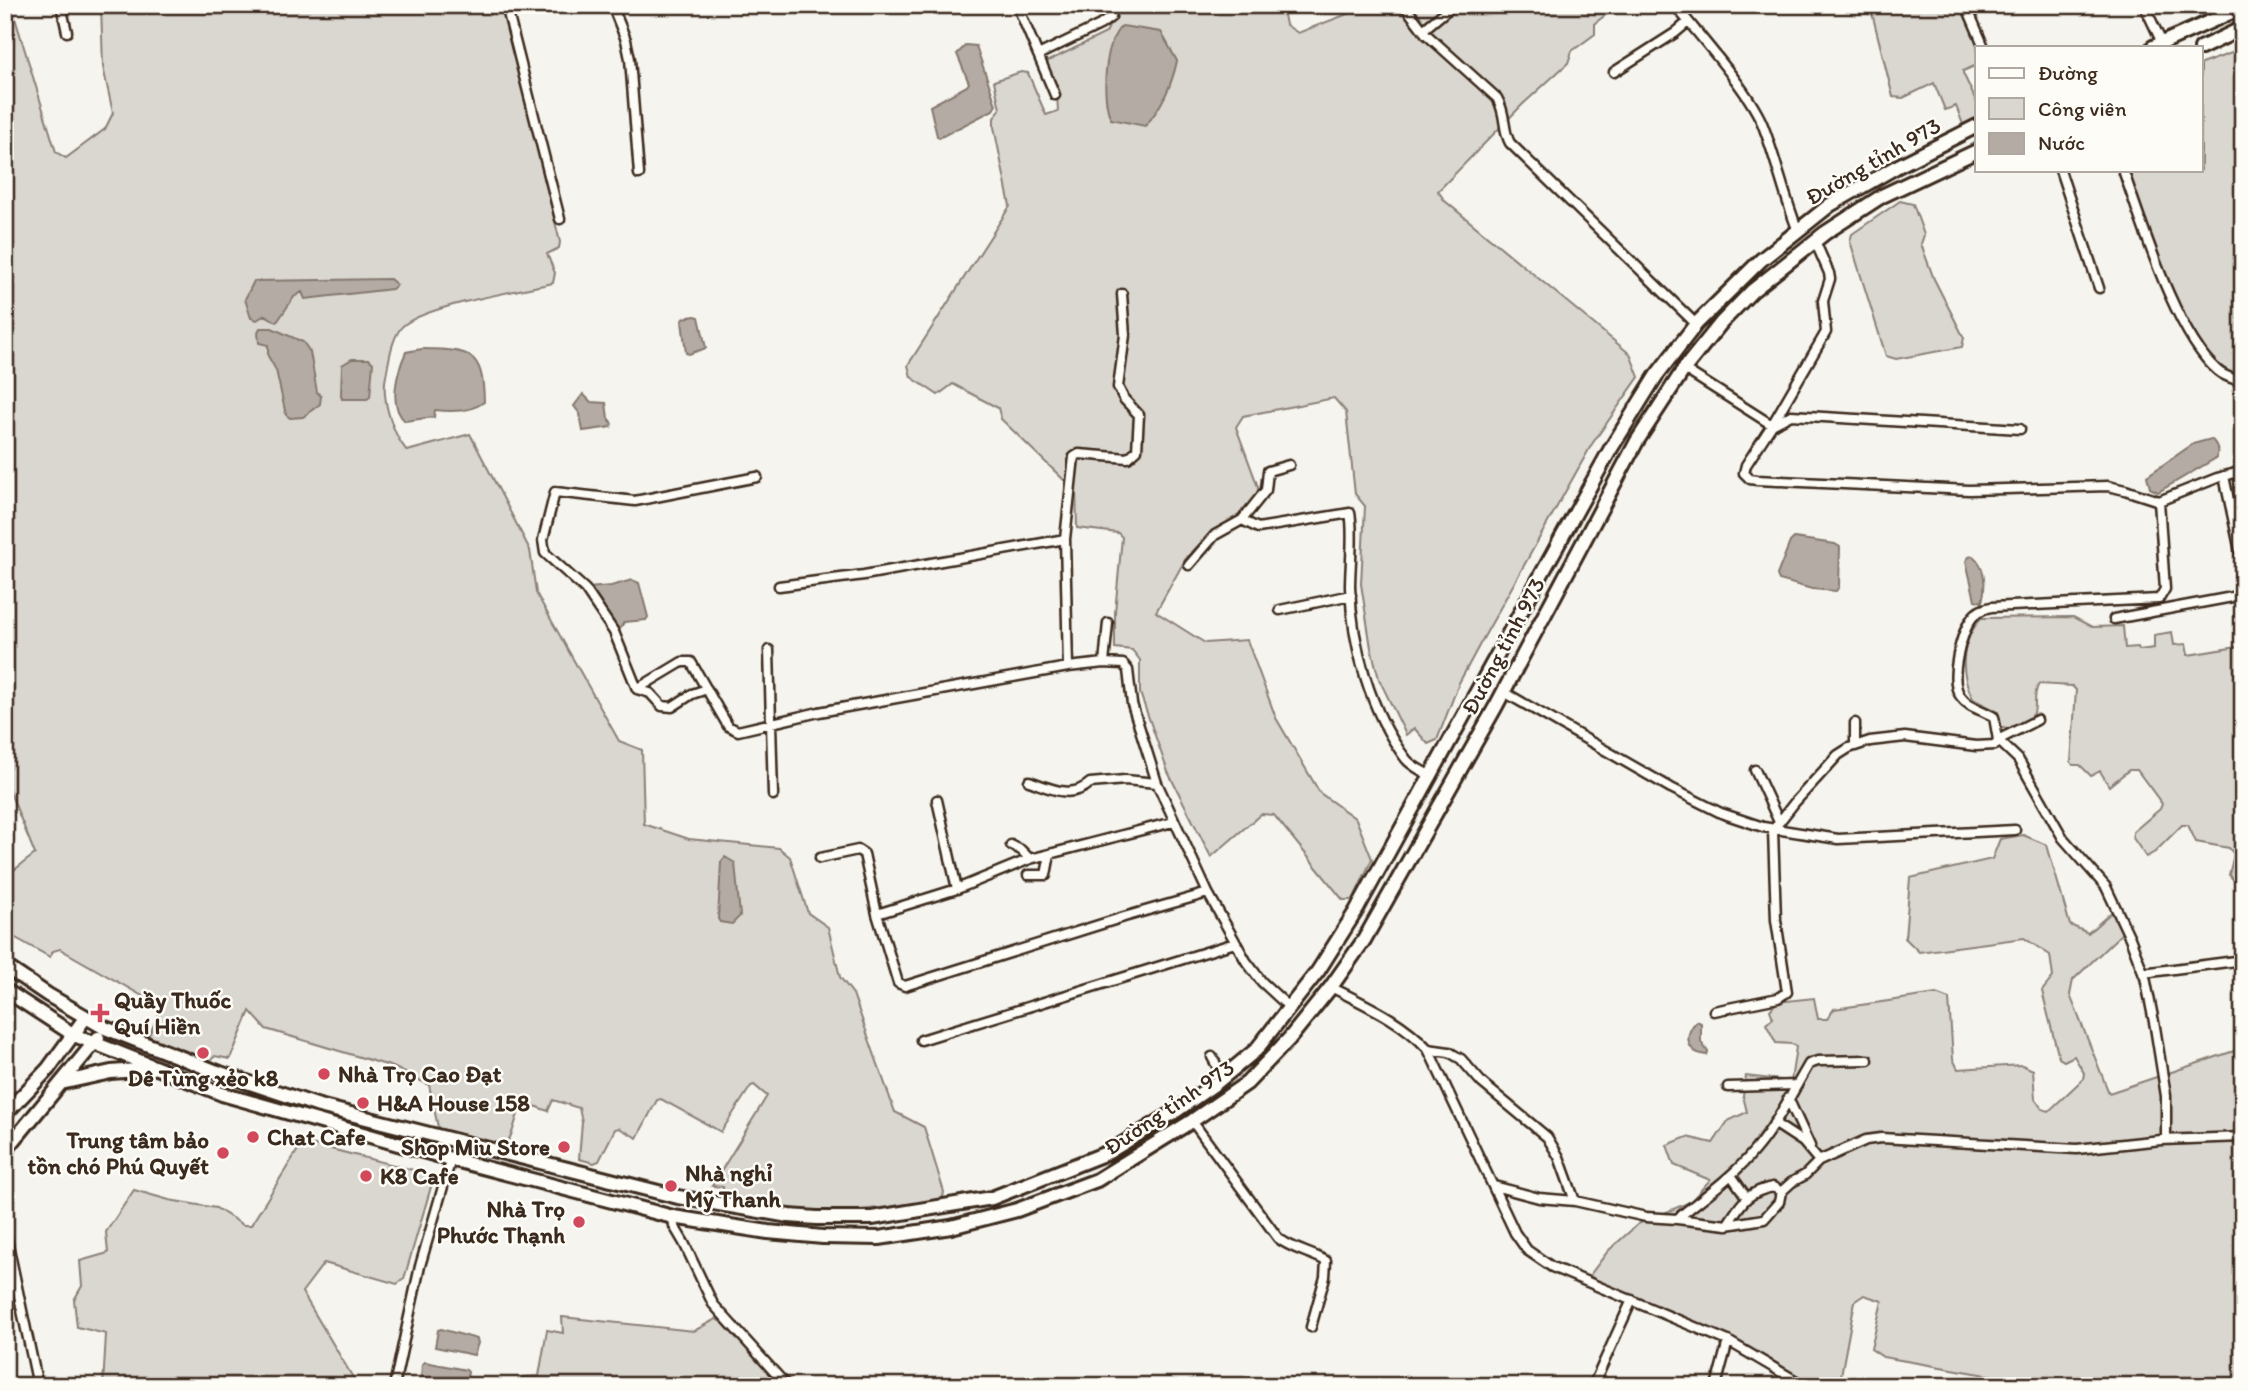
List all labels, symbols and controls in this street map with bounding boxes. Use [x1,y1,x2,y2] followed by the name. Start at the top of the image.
[1975,46,2202,172] legend
[2038,60,2098,85] text: Đường
[2038,96,2127,121] text: Công viên
[1800,111,1946,211] street label: Đường tỉnh 973
[2038,130,2085,155] text: Nước
[1455,573,1551,719] street label: Đường tỉnh 973
[114,986,231,1040] place label: Quầy Thuốc Quí Hiền
[92,1005,108,1021] marker: Quầy Thuốc Quí Hiền
[195,1045,211,1061] marker: Dê Tùng xẻo k8
[1098,1053,1240,1161] street label: Đường tỉnh 973
[338,1060,502,1088] place label: Nhà Trọ Cao Đạt
[128,1064,279,1092] place label: Dê Tùng xẻo k8
[316,1066,332,1082] marker: Nhà Trọ Cao Đạt
[377,1089,530,1117] place label: H&A House 158
[355,1095,371,1111] marker: H&A House 158
[267,1123,366,1151] place label: Chat Cafe
[28,1126,209,1180] place label: Trung tâm bảo tồn chó Phú Quyết
[245,1129,261,1145] marker: Chat Cafe
[401,1133,550,1161] place label: Shop Miu Store
[556,1139,572,1155] marker: Shop Miu Store
[215,1145,231,1161] marker: Trung tâm bảo tồn chó Phú Quyết
[685,1159,782,1213] place label: Nhà nghỉ Mỹ Thanh
[380,1162,459,1190] place label: K8 Cafe
[358,1168,374,1184] marker: K8 Cafe
[663,1178,679,1194] marker: Nhà nghỉ Mỹ Thanh
[437,1195,565,1249] place label: Nhà Trọ Phước Thạnh
[571,1214,587,1230] marker: Nhà Trọ Phước Thạnh

